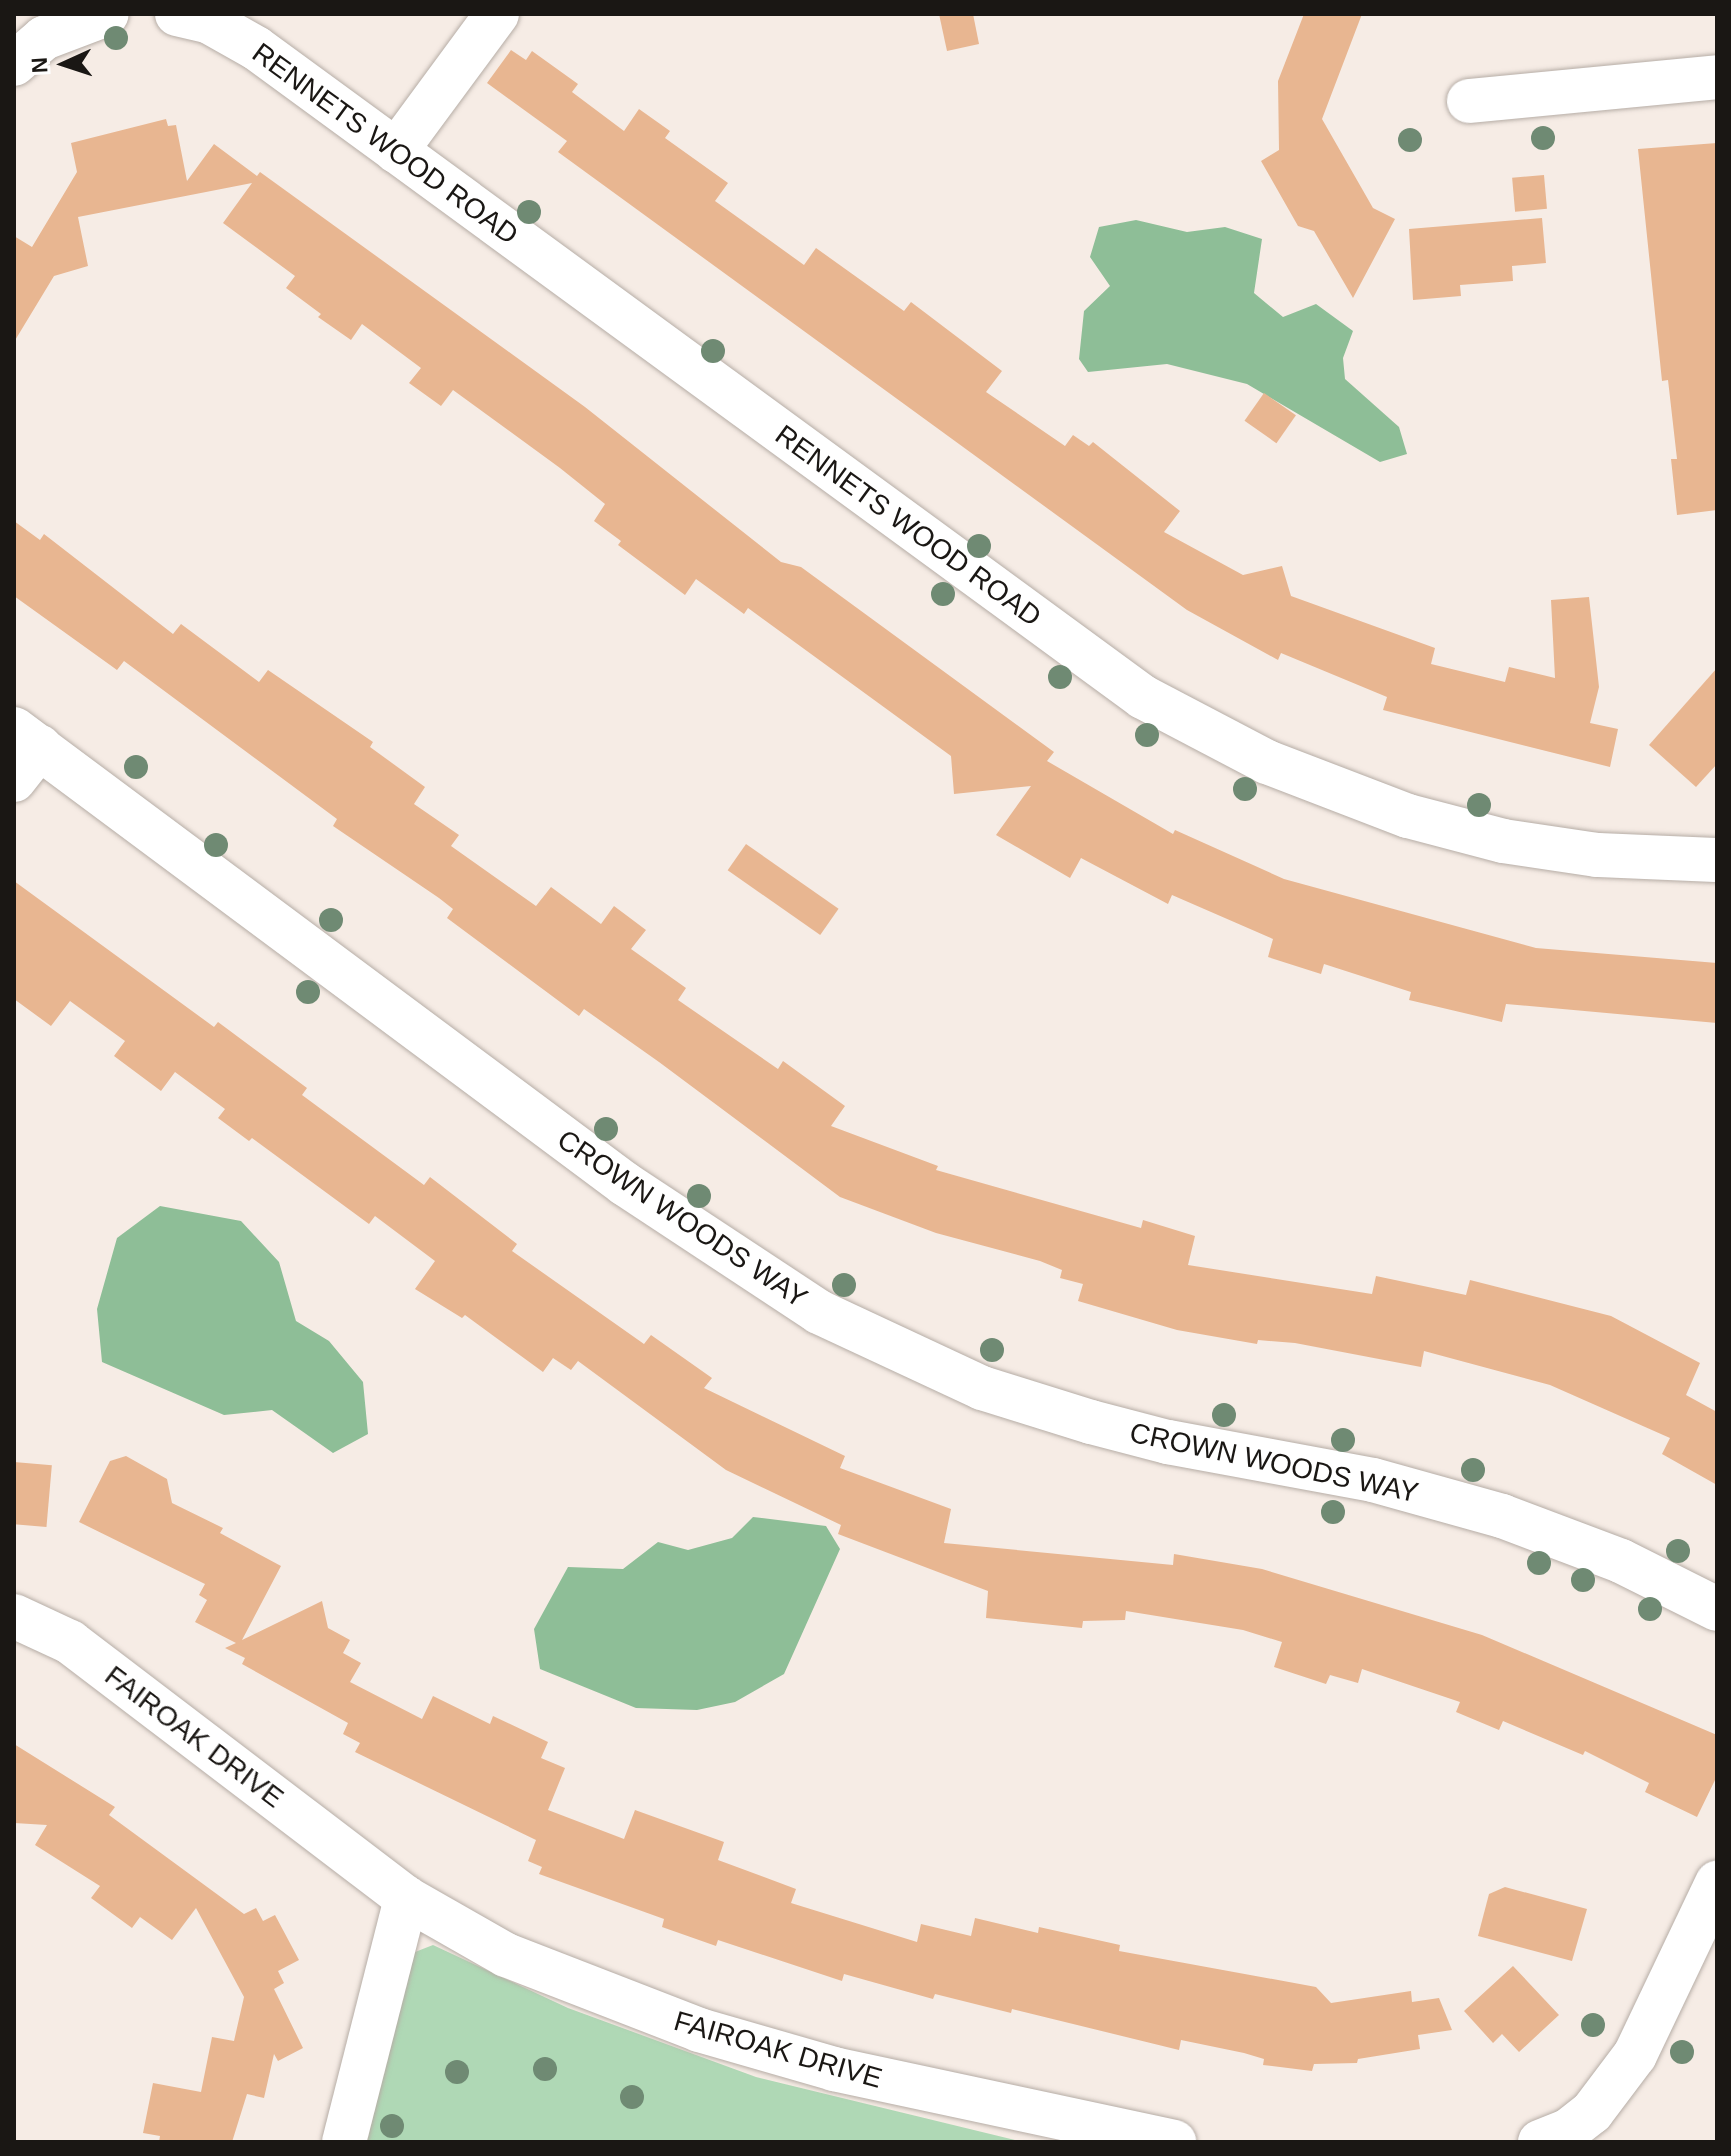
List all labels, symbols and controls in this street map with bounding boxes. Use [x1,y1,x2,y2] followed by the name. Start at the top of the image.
[24,24,104,104] north arrow
[245,36,525,252] street label: RENNETS WOOD ROAD
[27,57,52,74] text: N
[768,418,1048,634] street label: RENNETS WOOD ROAD
[551,1123,813,1315] street label: CROWN WOODS WAY
[1127,1416,1421,1510] street label: CROWN WOODS WAY
[98,1659,290,1815] street label: FAIROAK DRIVE
[670,2004,886,2096] street label: FAIROAK DRIVE

